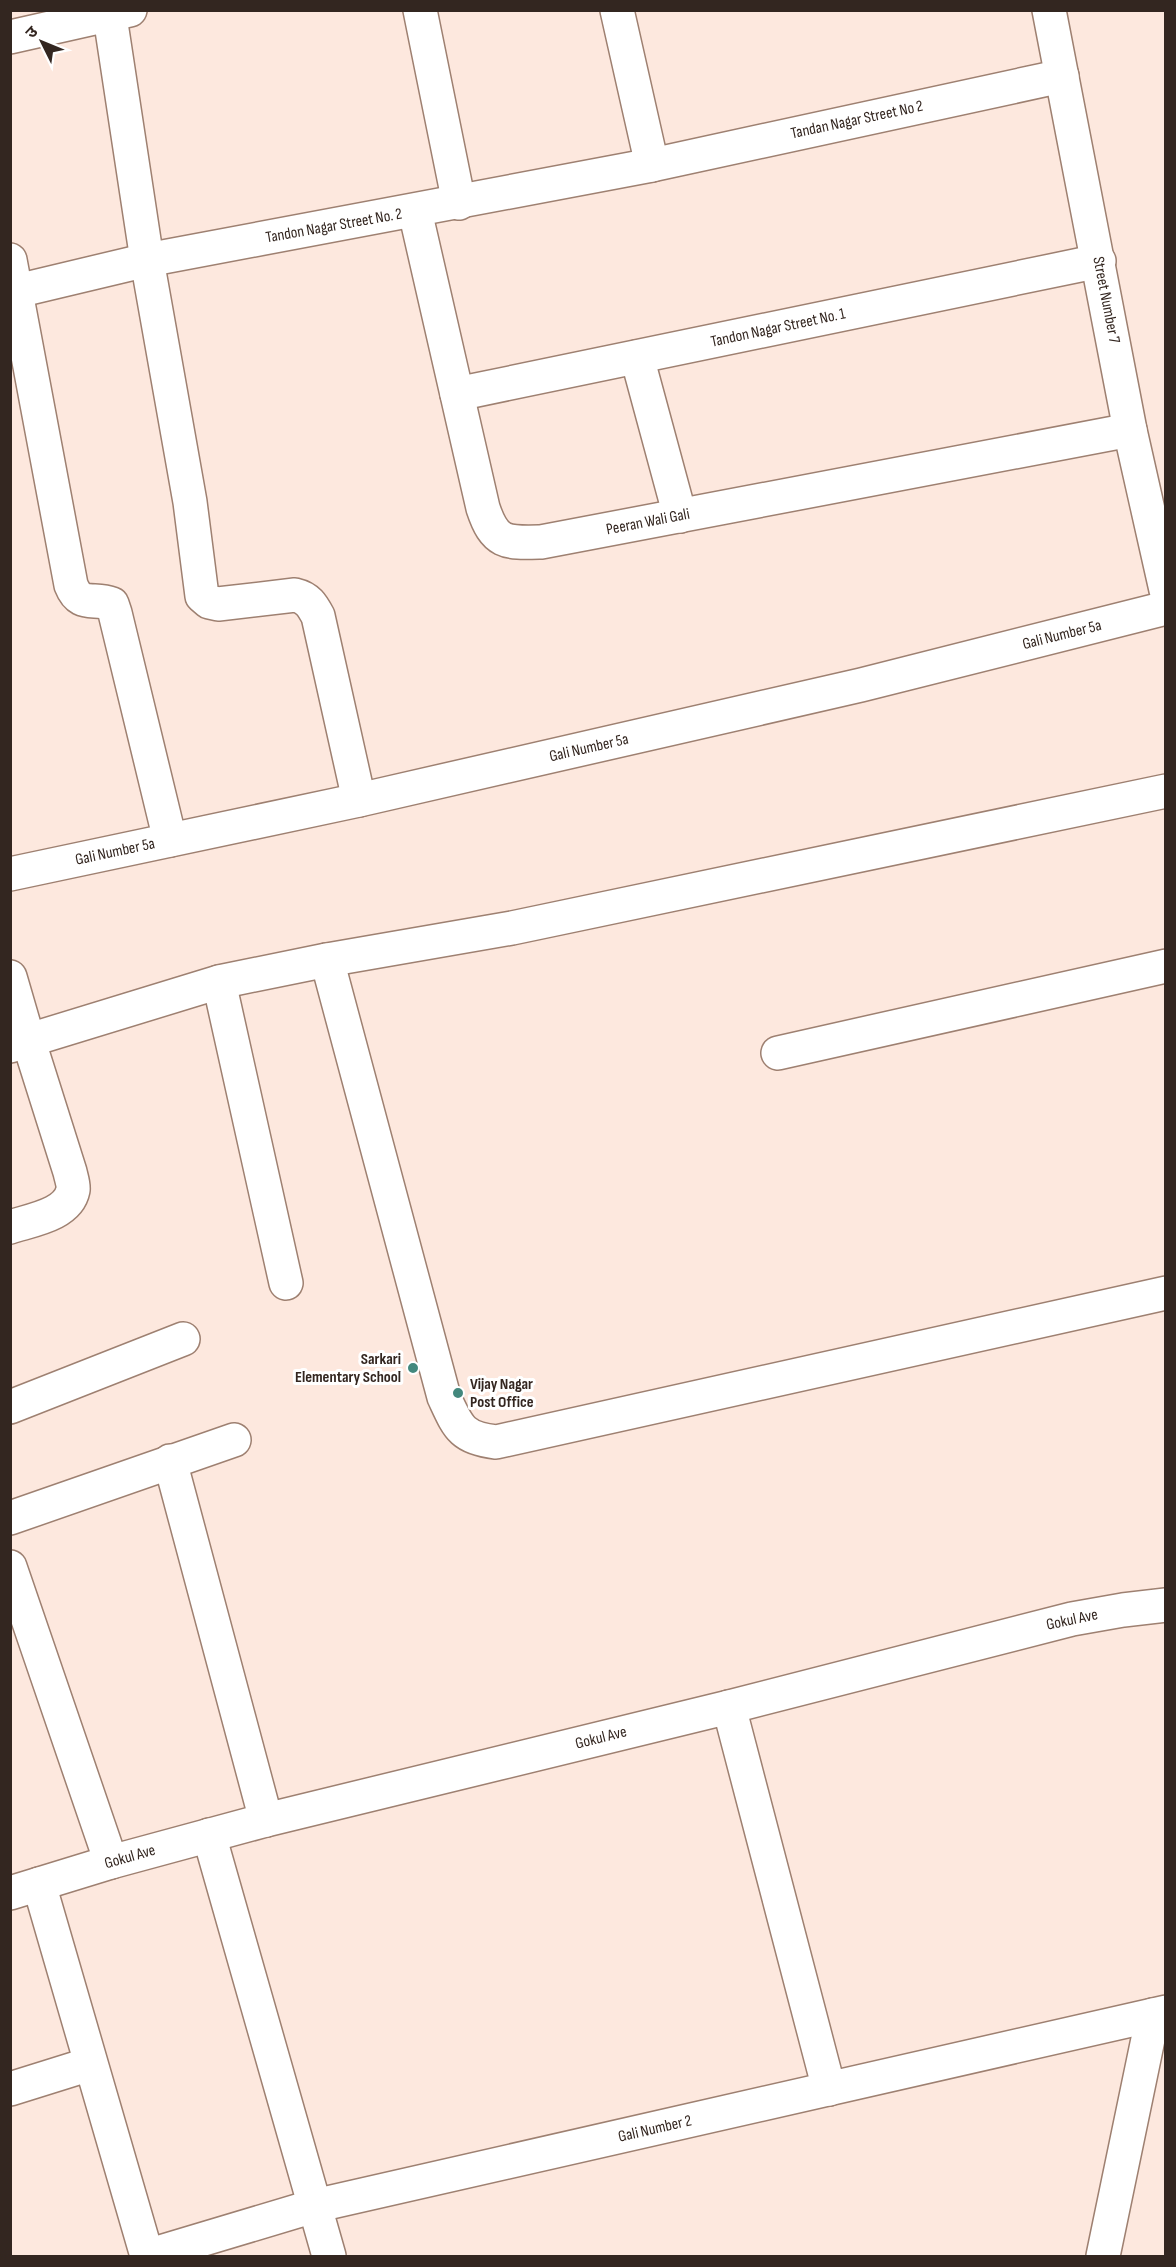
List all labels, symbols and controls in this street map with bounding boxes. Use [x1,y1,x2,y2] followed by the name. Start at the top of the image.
[12,12,72,72] north arrow
[22,22,43,43] text: उ
[789,97,925,143] street label: Tandan Nagar Street No 2
[264,205,404,247] street label: Tandon Nagar Street No. 2
[1088,255,1124,346] street label: Street Number 7
[709,304,847,352] street label: Tandon Nagar Street No. 1
[605,505,691,539] street label: Peeran Wali Gali
[1020,616,1104,654] street label: Gali Number 5a
[547,730,631,766] street label: Gali Number 5a
[74,834,156,870] street label: Gali Number 5a
[295,1350,401,1387] place label: Sarkari Elementary School
[406,1361,420,1375] marker: Sarkari Elementary School
[470,1375,534,1412] place label: Vijay Nagar Post Office
[451,1386,465,1400] marker: Vijay Nagar Post Office
[1045,1605,1099,1635] street label: Gokul Ave
[573,1722,629,1754] street label: Gokul Ave
[102,1841,158,1873] street label: Gokul Ave
[616,2111,694,2147] street label: Gali Number 2

